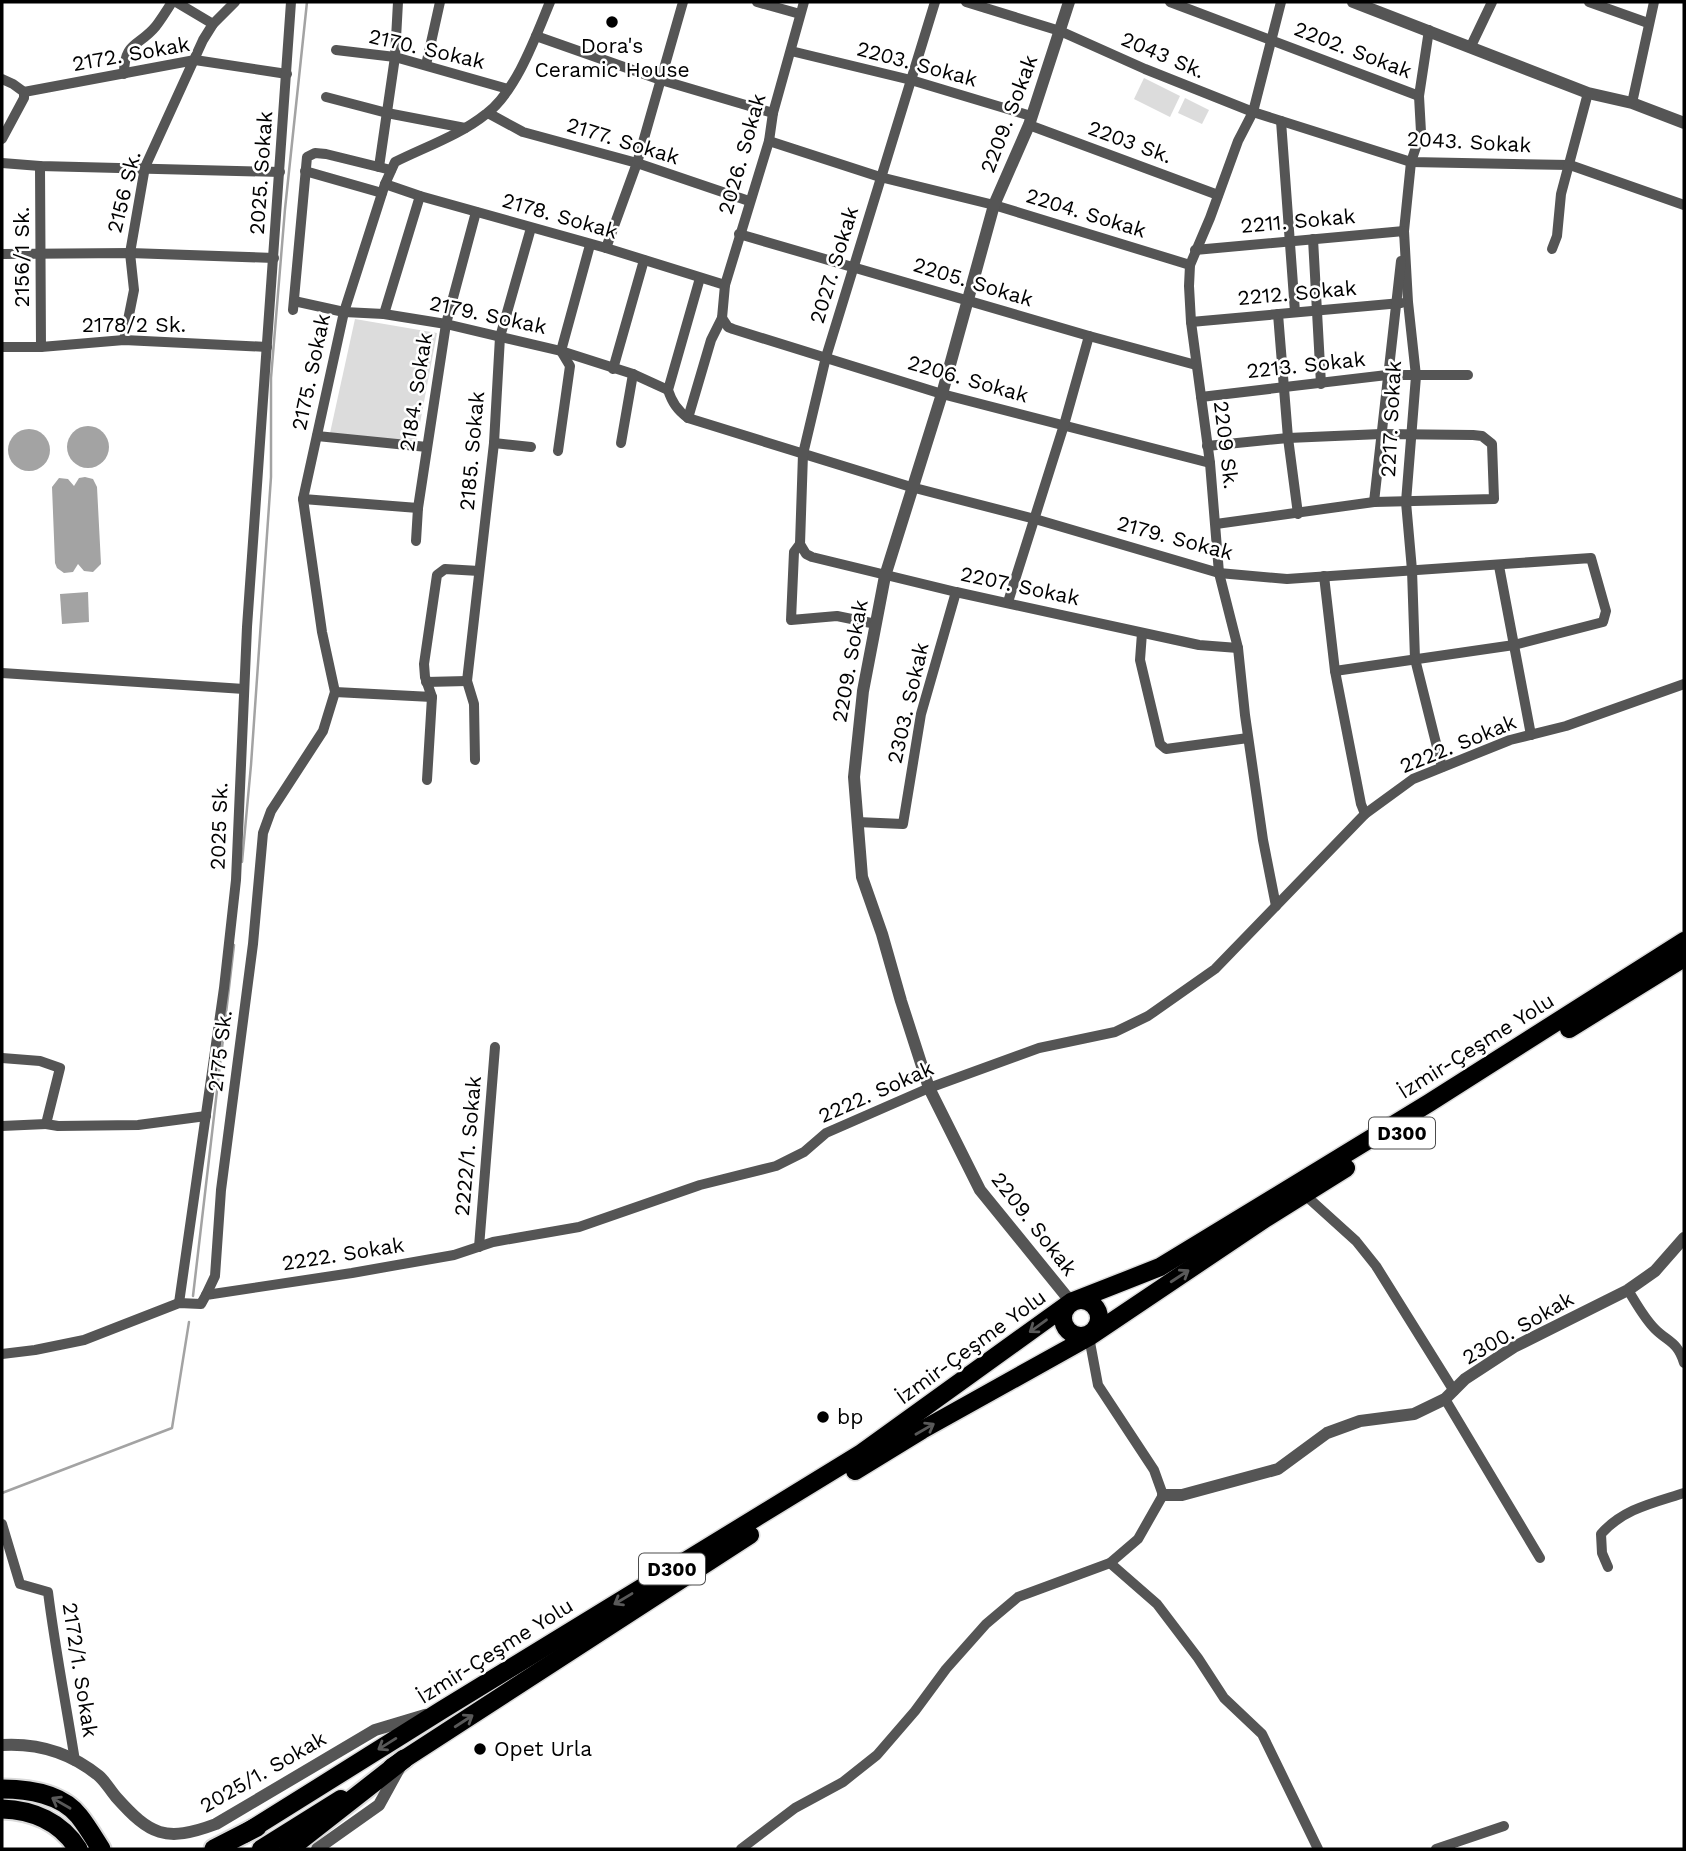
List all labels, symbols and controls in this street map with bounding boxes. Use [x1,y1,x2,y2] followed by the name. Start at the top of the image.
[604,14,620,30] marker: Dora's Ceramic House
[1291,16,1416,83] street label: 2202. Sokak
[366,23,488,74] street label: 2170. Sokak
[1118,26,1209,83] street label: 2043 Sk.
[70,31,192,76] street label: 2172. Sokak
[534,33,690,82] place label: Dora's Ceramic House
[854,35,980,92] street label: 2203. Sokak
[975,51,1043,176] street label: 2209. Sokak
[712,90,771,217] street label: 2026. Sokak
[244,110,277,236] street label: 2025. Sokak
[564,112,682,170] street label: 2177. Sokak
[1085,115,1176,168] street label: 2203 Sk.
[1406,126,1532,157] street label: 2043. Sokak
[101,148,146,235] street label: 2156 Sk.
[1023,182,1149,243] street label: 2204. Sokak
[499,187,621,244] street label: 2178. Sokak
[804,203,863,326] street label: 2027. Sokak
[1240,203,1356,238] street label: 2211. Sokak
[9,207,34,307] street label: 2156/1 Sk.
[910,251,1036,312] street label: 2205. Sokak
[1236,275,1358,310] street label: 2212. Sokak
[427,290,549,339] street label: 2179. Sokak
[286,311,335,433] street label: 2175. Sokak
[82,312,186,337] street label: 2178/2 Sk.
[394,330,437,453] street label: 2184. Sokak
[1245,346,1367,383] street label: 2213. Sokak
[905,349,1032,408] street label: 2206. Sokak
[1375,360,1406,478] street label: 2217. Sokak
[454,390,489,512] street label: 2185. Sokak
[1209,399,1244,490] street label: 2209 Sk.
[1114,510,1236,565] street label: 2179. Sokak
[958,561,1082,610] street label: 2207. Sokak
[826,597,873,724] street label: 2209. Sokak
[881,640,934,766] street label: 2303. Sokak
[1396,709,1520,778] street label: 2222. Sokak
[204,782,233,870] street label: 2025 Sk.
[1393,988,1558,1104] street label: İzmir-Çeşme Yolu
[202,1008,237,1093] street label: 2175 Sk.
[814,1055,937,1128] street label: 2222. Sokak
[449,1075,486,1217] street label: 2222/1. Sokak
[1369,1118,1435,1148] road number: D300
[986,1167,1083,1281] street label: 2209. Sokak
[280,1232,406,1275] street label: 2222. Sokak
[1170,1269,1189,1283] one-way arrow
[891,1284,1051,1409] street label: İzmir-Çeşme Yolu
[1458,1286,1578,1369] street label: 2300. Sokak
[1029,1319,1047,1334] one-way arrow
[837,1404,863,1429] place label: bp
[815,1409,831,1425] marker: bp
[914,1422,935,1435] one-way arrow
[639,1554,705,1584] road number: D300
[412,1593,577,1709] street label: İzmir-Çeşme Yolu
[613,1593,633,1607] one-way arrow
[58,1601,104,1739] street label: 2172/1. Sokak
[453,1713,473,1727] one-way arrow
[195,1725,330,1818] street label: 2025/1. Sokak
[494,1736,592,1761] place label: Opet Urla
[378,1738,398,1752] one-way arrow
[472,1741,488,1757] marker: Opet Urla
[52,1796,72,1810] one-way arrow

